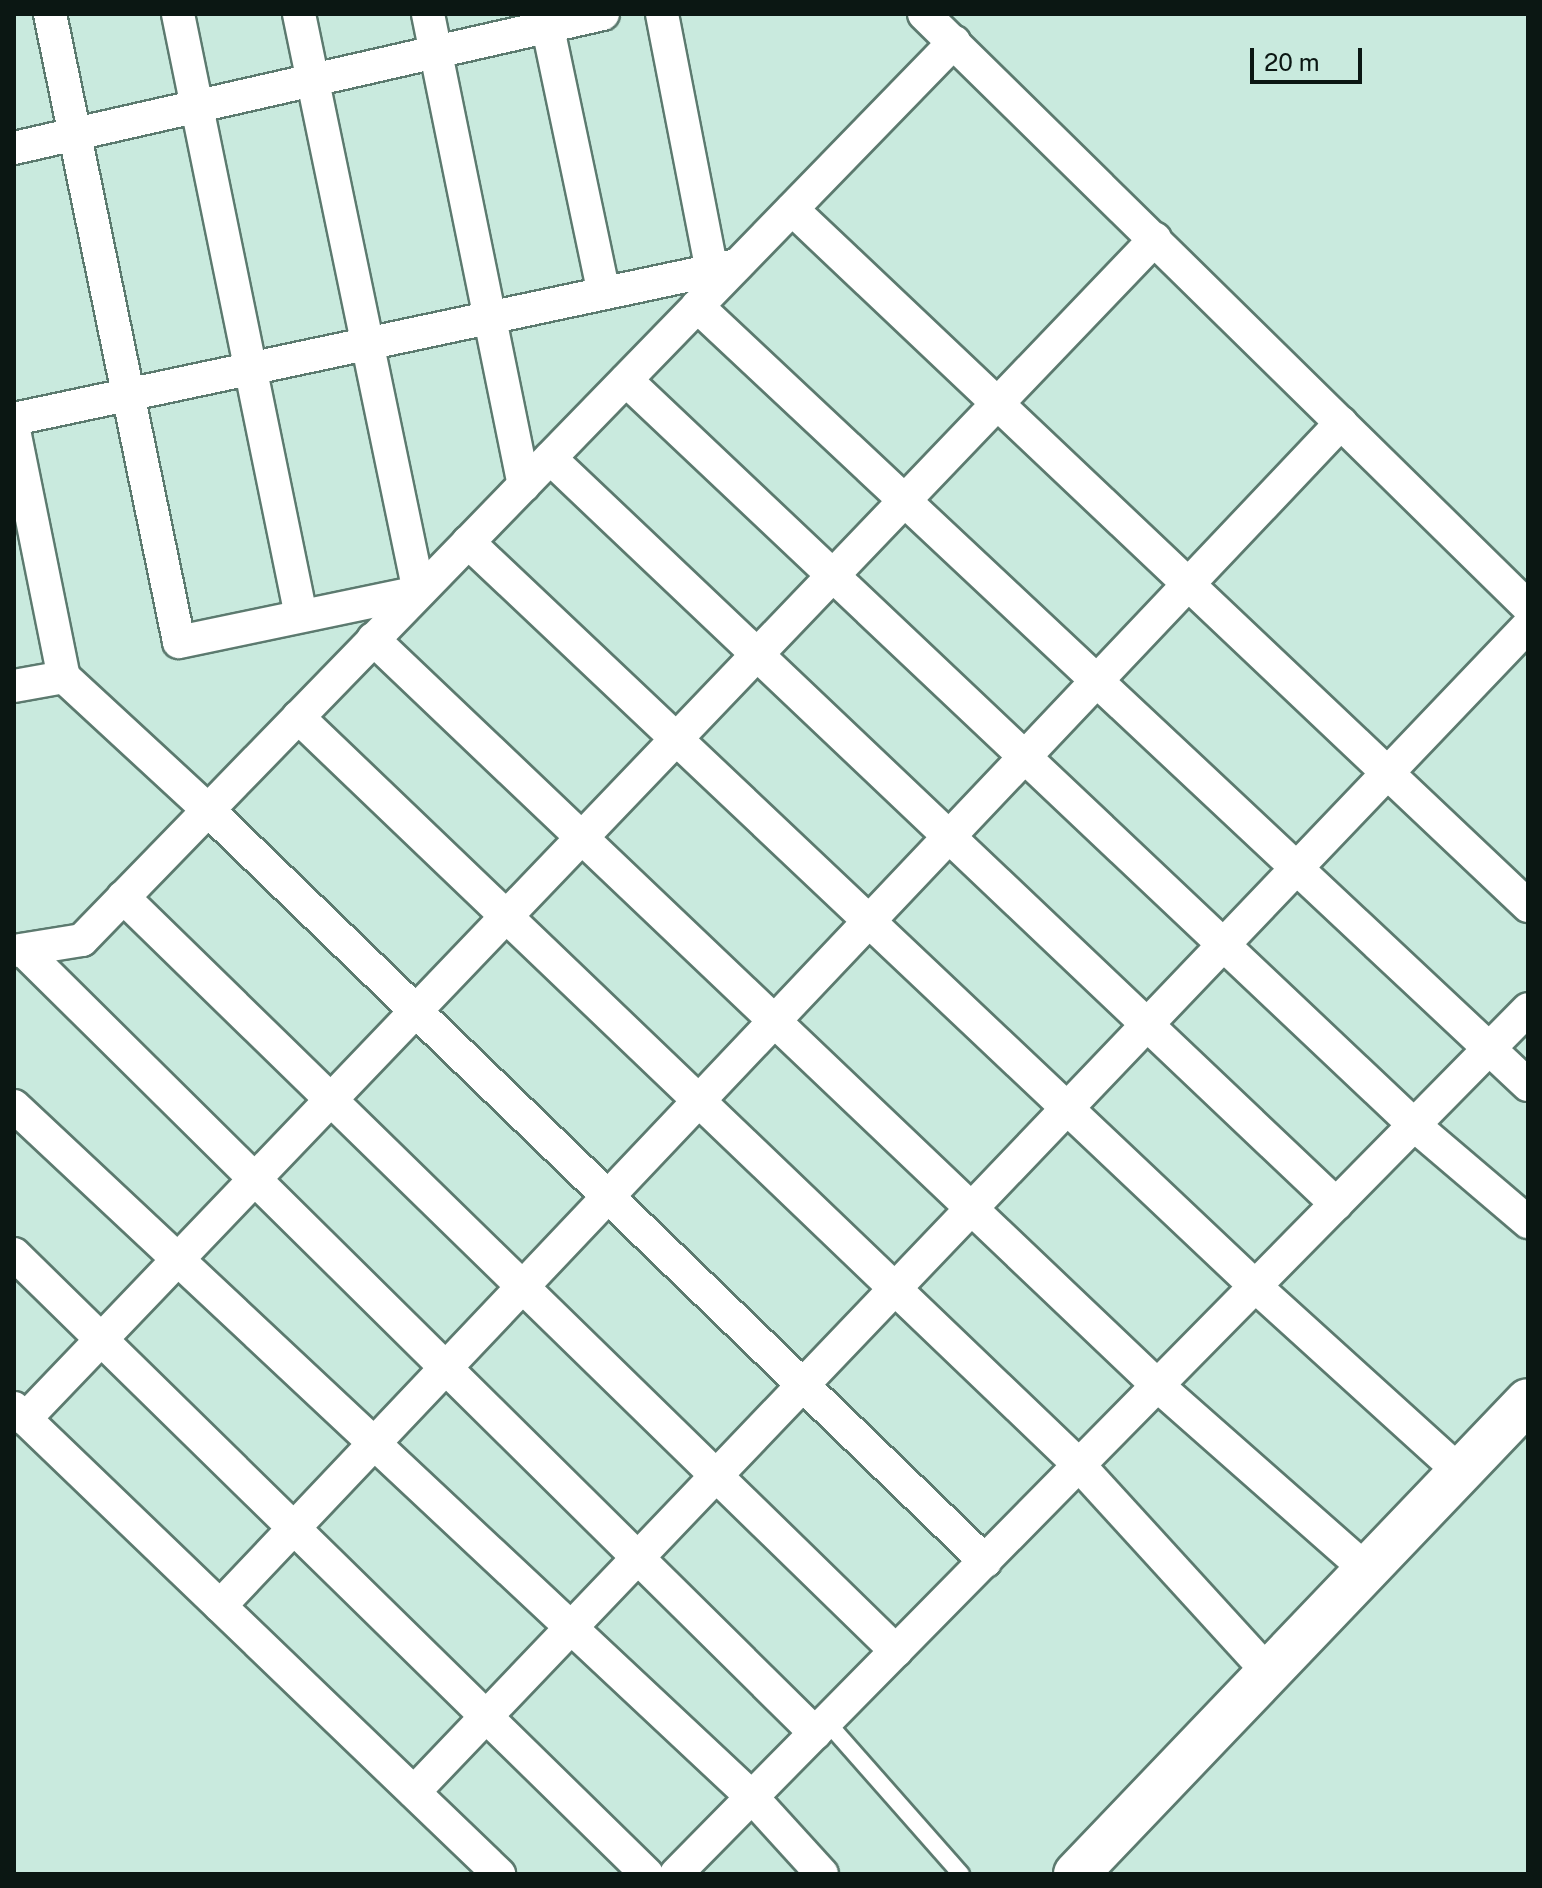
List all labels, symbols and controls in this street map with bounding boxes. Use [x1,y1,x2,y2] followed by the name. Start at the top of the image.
[1254,32,1366,82] scale bar
[1264,48,1320,76] text: 20 m

